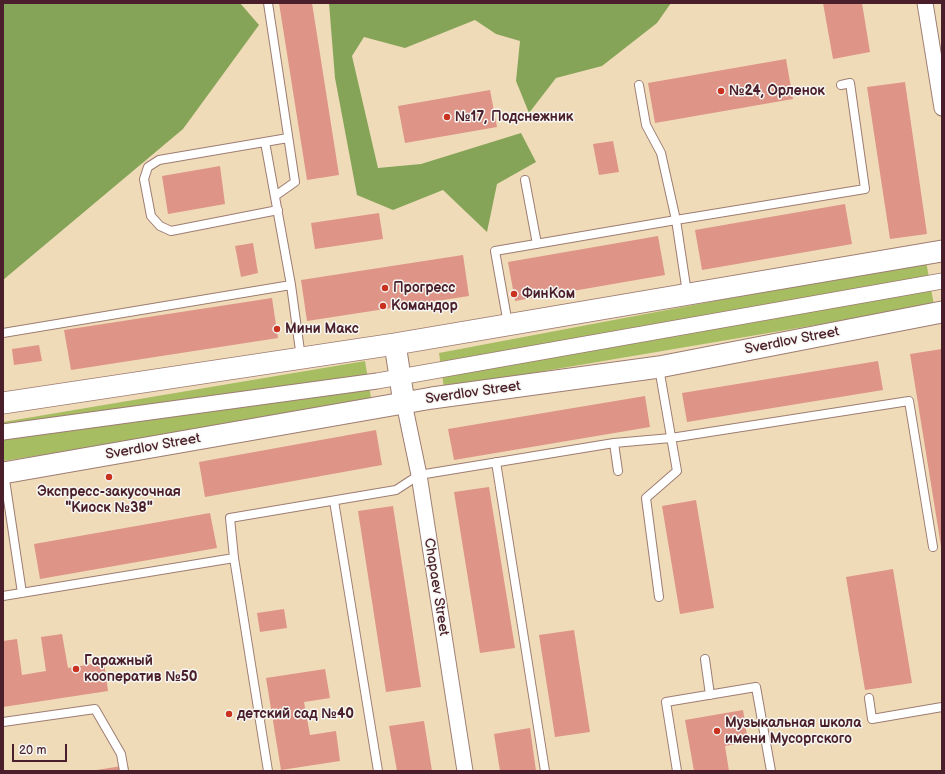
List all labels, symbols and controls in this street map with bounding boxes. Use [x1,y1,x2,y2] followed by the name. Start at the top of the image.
[729,83,825,99] place label: №24, Орленок
[716,86,726,96] marker: №24, Орленок
[455,109,573,125] place label: №17, Подснежник
[442,112,452,122] marker: №17, Подснежник
[393,280,455,296] place label: Прогресс
[380,283,390,293] marker: Прогресс
[522,286,575,302] place label: ФинКом
[509,289,519,299] marker: ФинКом
[391,298,458,314] place label: Командор
[378,301,388,311] marker: Командор
[285,321,359,337] place label: Мини Макс
[272,324,282,334] marker: Мини Макс
[743,324,841,358] street label: Sverdlov Street
[424,378,522,408] street label: Sverdlov Street
[104,430,202,464] street label: Sverdlov Street
[104,472,114,482] marker: Экспресс-закусочная "Киоск №38"
[37,484,181,516] place label: Экспресс-закусочная "Киоск №38"
[420,537,452,637] street label: Chapaev Street
[84,653,198,686] place label: Гаражный кооператив №50
[71,664,81,674] marker: Гаражный кооператив №50
[237,706,354,722] place label: детский сад №40
[224,709,234,719] marker: детский сад №40
[725,715,861,748] place label: Музыкальная школа имени Мусоргского
[712,726,722,736] marker: Музыкальная школа имени Мусоргского
[14,736,69,762] scale bar
[19,743,46,758] text: 20 m

